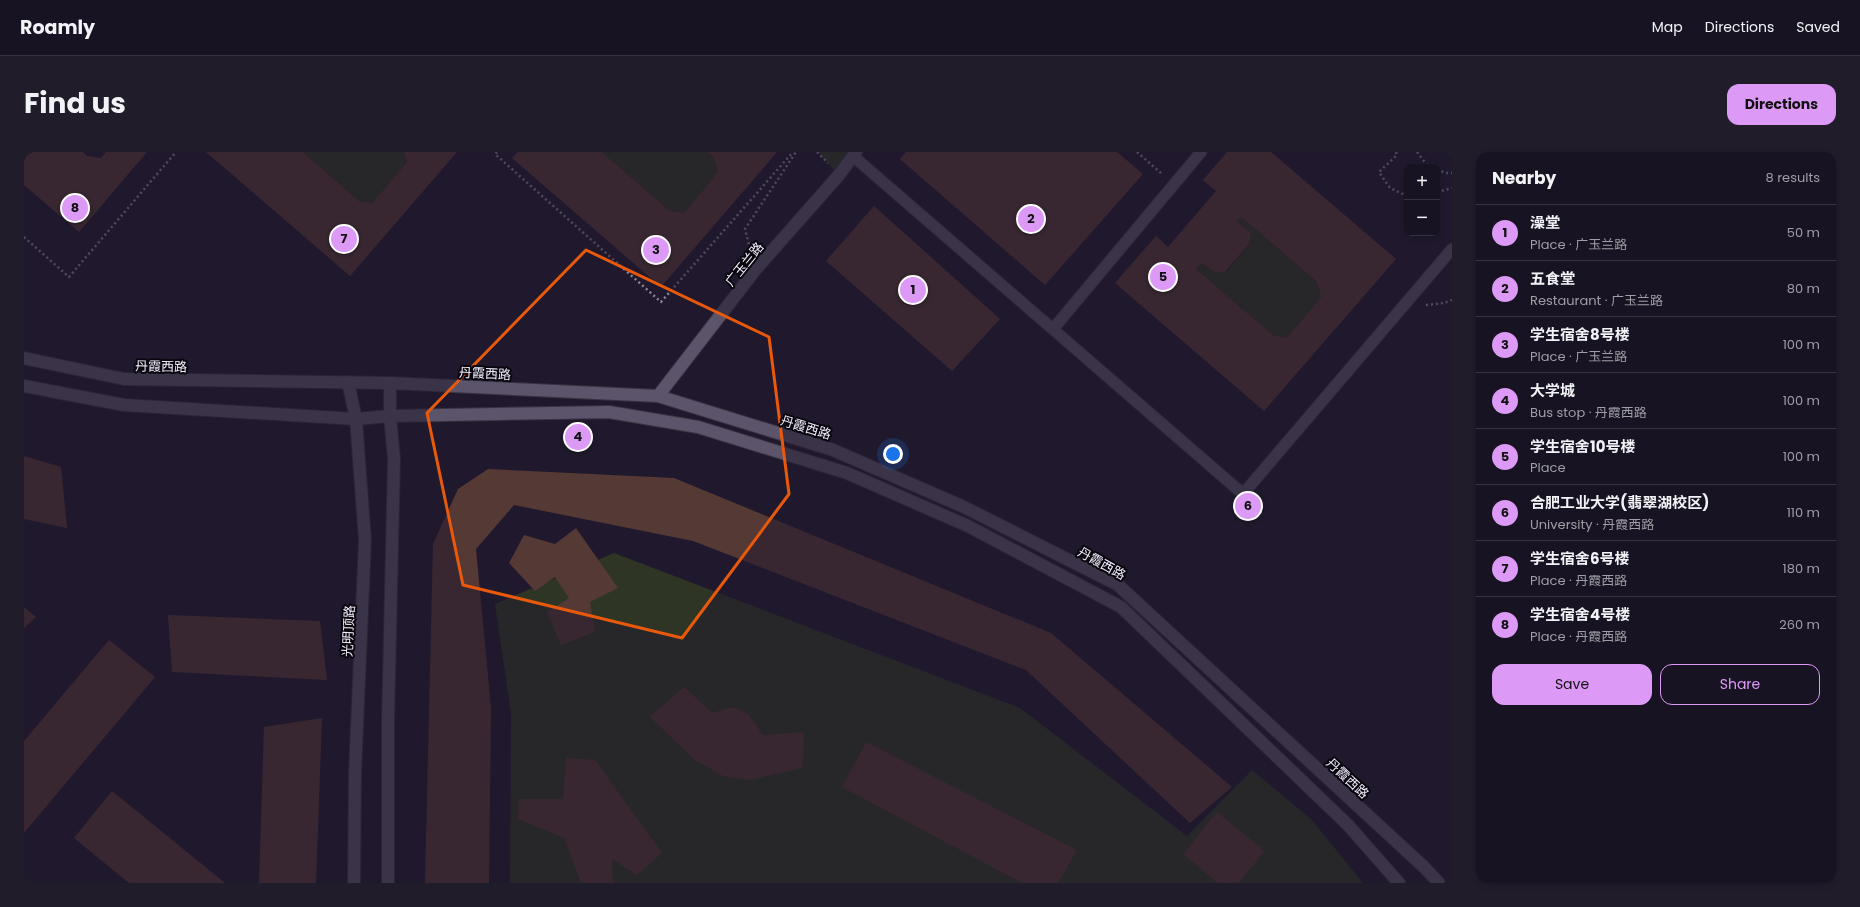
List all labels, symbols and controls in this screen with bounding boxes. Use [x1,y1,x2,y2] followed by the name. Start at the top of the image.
[20,14,95,41] text: Roamly
[1652,17,1683,37] text: Map
[1705,17,1774,37] text: Directions
[1796,17,1840,37] text: Saved
[24,84,126,123] text: Find us
[1727,84,1836,125] button: Directions
[1404,164,1440,236] map controls
[1404,164,1440,200] button: +
[1492,166,1556,190] text: Nearby
[1766,168,1820,187] text: 8 results
[62,193,88,223] pin: 8
[1404,200,1440,236] button: −
[1018,204,1044,234] pin: 2
[1530,212,1560,233] text: 澡堂
[1503,223,1507,242] text: 1
[1787,223,1820,242] text: 50 m
[331,224,357,254] pin: 7
[643,235,669,265] pin: 3
[1530,235,1627,254] text: Place · 广玉兰路
[721,238,768,291] street label: 广玉兰路
[1150,262,1176,292] pin: 5
[1530,268,1575,289] text: 五食堂
[900,275,926,305] pin: 1
[1501,279,1509,298] text: 2
[1787,279,1820,298] text: 80 m
[1530,291,1663,310] text: Restaurant · 广玉兰路
[1530,324,1630,345] text: 学生宿舍8号楼
[1501,335,1509,354] text: 3
[1783,335,1820,354] text: 100 m
[1530,347,1627,366] text: Place · 广玉兰路
[135,357,187,376] street label: 丹霞西路
[459,363,511,384] street label: 丹霞西路
[1530,380,1575,401] text: 大学城
[1501,391,1509,410] text: 4
[1783,391,1820,410] text: 100 m
[1530,403,1647,422] text: Bus stop · 丹霞西路
[778,411,834,444] street label: 丹霞西路
[565,422,591,452] pin: 4
[1530,436,1635,457] text: 学生宿舍10号楼
[883,444,903,464] your location
[1501,447,1509,466] text: 5
[1783,447,1820,466] text: 100 m
[1530,458,1565,477] text: Place
[1235,491,1261,521] pin: 6
[1530,492,1709,513] text: 合肥工业大学(翡翠湖校区)
[1501,503,1509,522] text: 6
[1787,503,1820,522] text: 110 m
[1530,515,1654,534] text: University · 丹霞西路
[1074,543,1129,584] street label: 丹霞西路
[1530,548,1630,569] text: 学生宿舍6号楼
[1502,559,1508,578] text: 7
[1783,559,1820,578] text: 180 m
[1530,571,1627,590] text: Place · 丹霞西路
[1530,604,1630,625] text: 学生宿舍4号楼
[338,605,359,657] street label: 光明顶路
[1501,615,1509,634] text: 8
[1779,615,1820,634] text: 260 m
[1530,627,1627,646] text: Place · 丹霞西路
[1492,664,1652,705] button: Save
[1660,664,1820,705] button: Share
[1322,754,1373,803] street label: 丹霞西路

